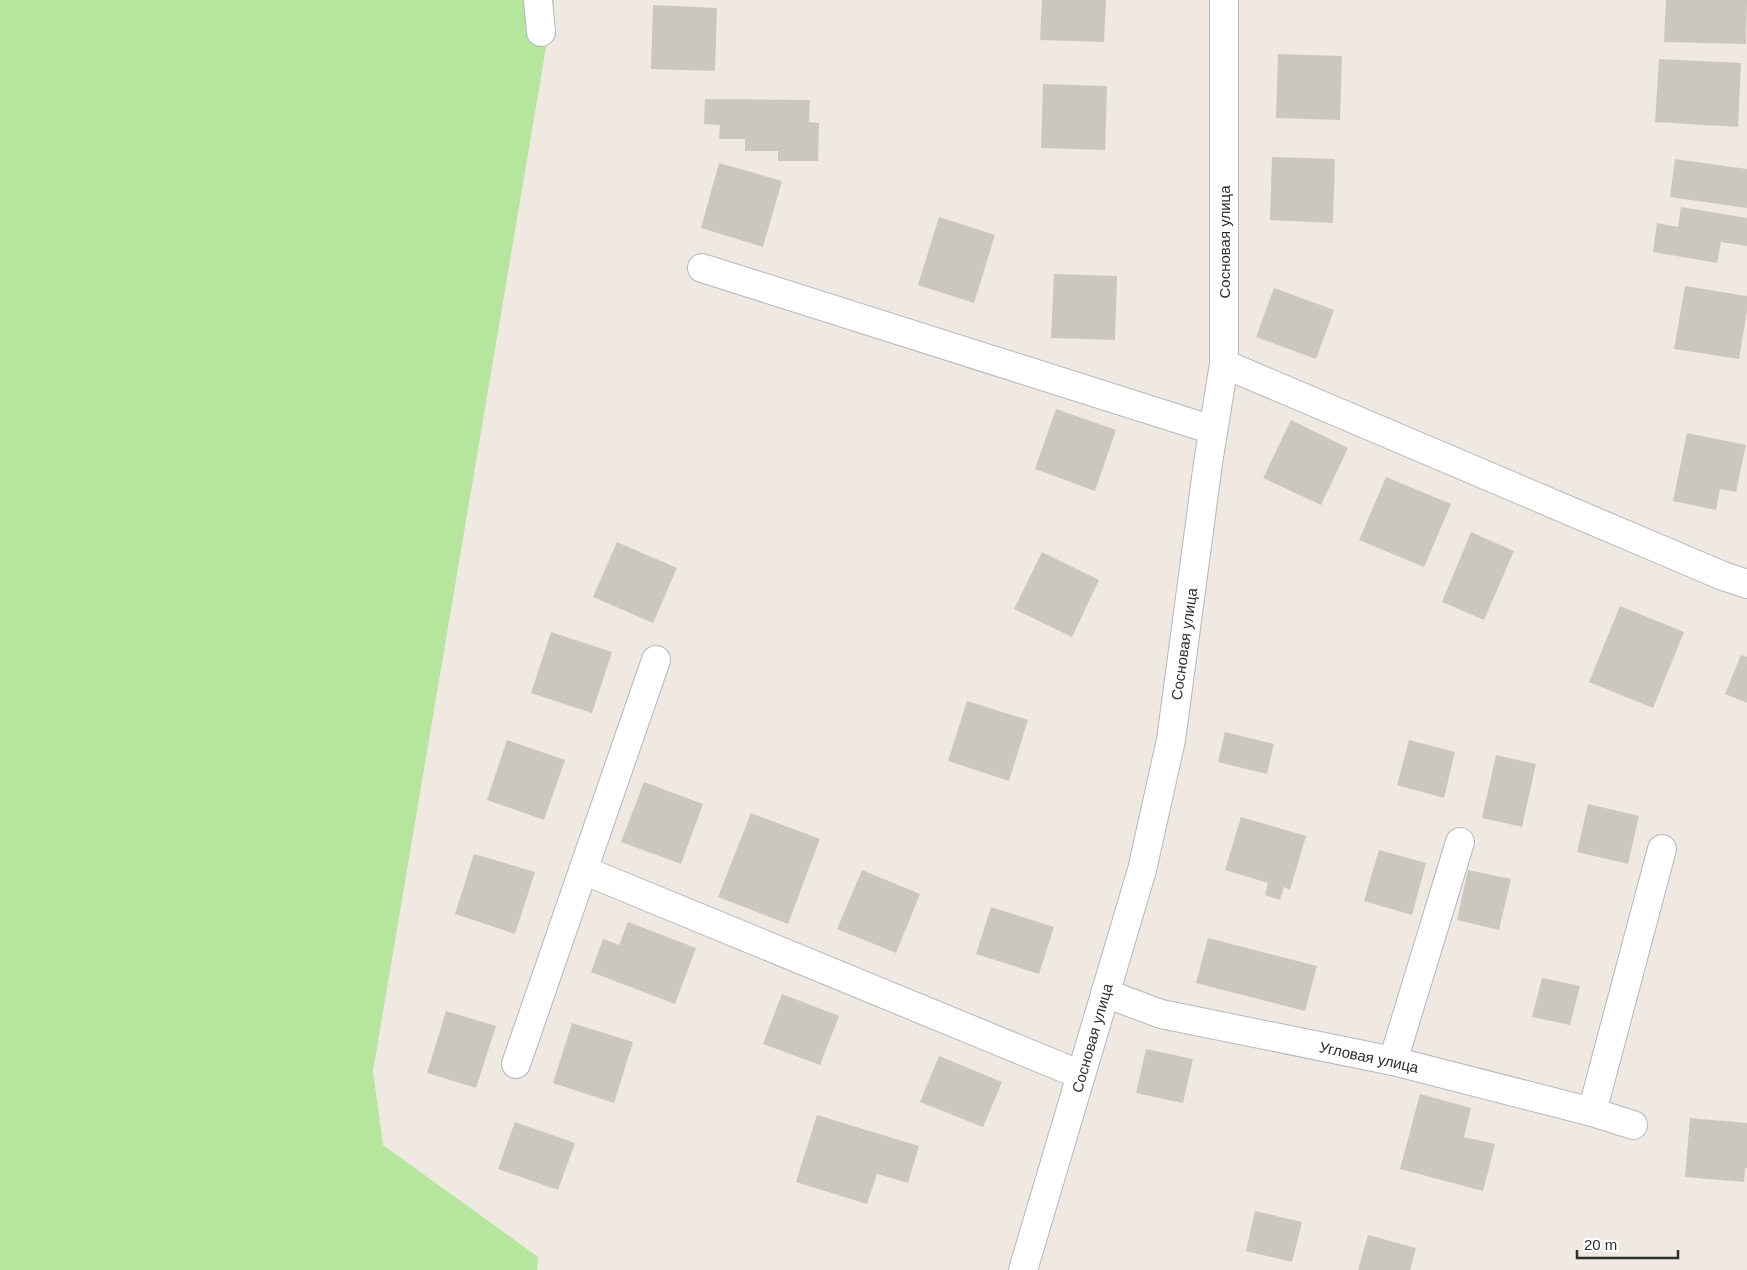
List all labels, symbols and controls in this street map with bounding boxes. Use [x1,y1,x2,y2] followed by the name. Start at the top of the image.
[1216,185,1233,298] street label: Сосновая улица
[1168,586,1200,701] street label: Сосновая улица
[1068,981,1116,1095] street label: Сосновая улица
[1318,1038,1421,1076] street label: Угловая улица
[1577,1228,1678,1260] scale bar
[1584,1236,1617,1253] text: 20 m

